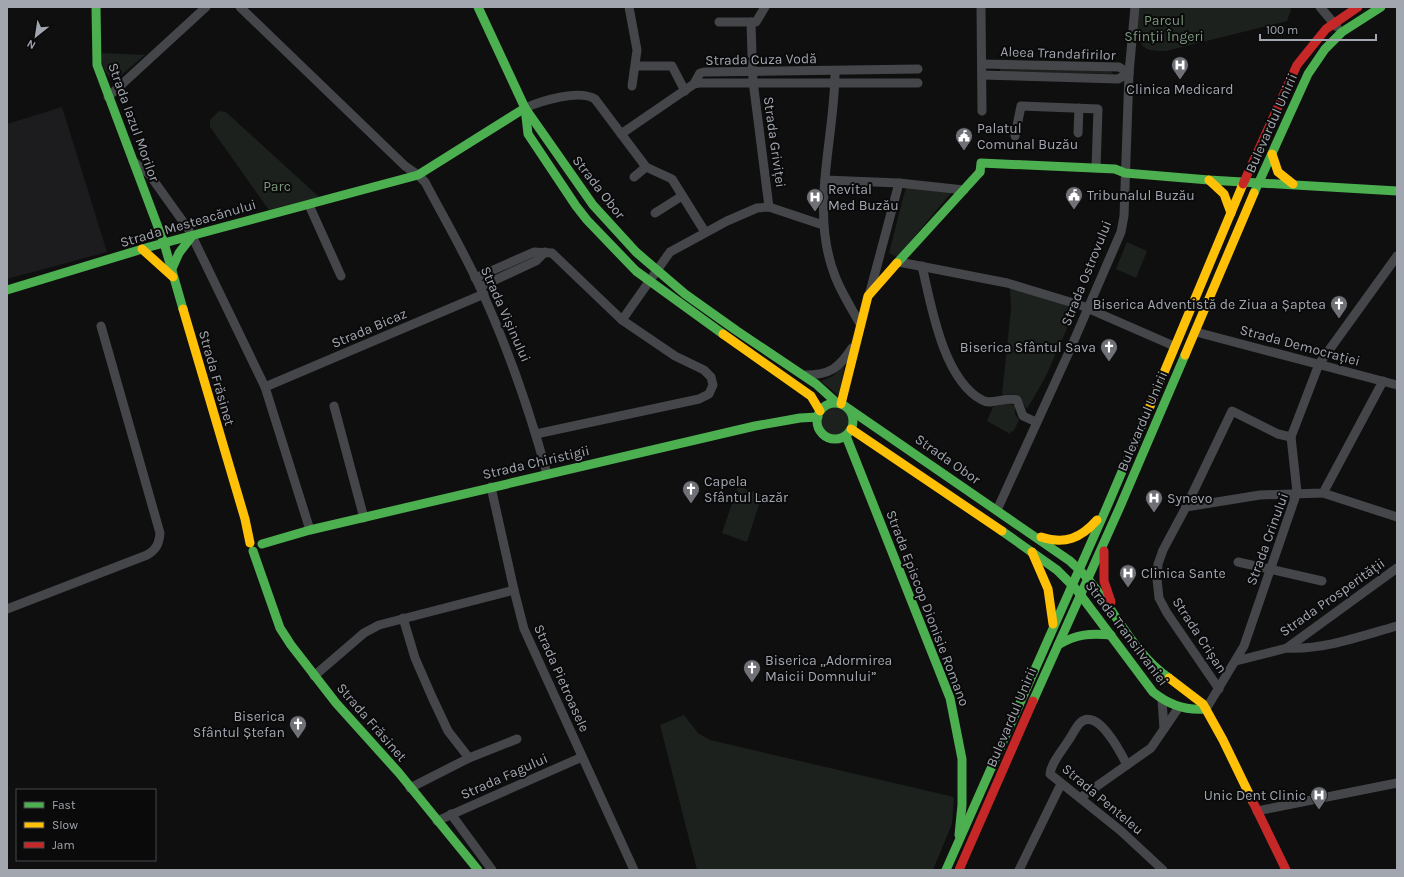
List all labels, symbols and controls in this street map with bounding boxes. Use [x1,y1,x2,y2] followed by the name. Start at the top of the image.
[1124,12,1204,45] park label: Parcul Sfinții Îngeri
[16,16,56,56] north arrow
[1260,16,1376,42] scale bar
[1266,23,1298,37] text: 100 m
[25,37,38,52] text: N
[1000,43,1117,64] street label: Aleea Trandafirilor
[705,50,817,69] street label: Strada Cuza Vodă
[1170,55,1190,80] hospital icon: Clinica Medicard
[104,60,163,185] street label: Strada Iazul Morilor
[1242,71,1301,176] street label: Bulevardul Unirii
[1126,81,1234,98] place label: Clinica Medicard
[760,95,789,189] street label: Strada Griviței
[977,120,1078,153] place label: Palatul Comunal Buzău
[954,126,974,151] public building icon: Palatul Comunal Buzău
[569,152,629,223] street label: Strada Obor
[263,178,291,195] park label: Parc
[828,181,899,214] place label: Revital Med Buzău
[1064,185,1084,210] public building icon: Tribunalul Buzău
[805,187,825,212] hospital icon: Revital Med Buzău
[1087,187,1195,204] place label: Tribunalul Buzău
[118,196,258,251] street label: Strada Mesteacănului
[1058,218,1115,328] street label: Strada Ostrovului
[477,264,534,365] street label: Strada Vișinului
[1329,294,1349,319] church icon: Biserica Adventistă de Ziua a Șaptea
[1093,296,1326,313] place label: Biserica Adventistă de Ziua a Șaptea
[329,305,409,352] street label: Strada Bicaz
[1238,321,1362,370] street label: Strada Democrației
[195,329,238,428] street label: Strada Frăsinet
[1099,337,1119,362] church icon: Biserica Sfântul Sava
[960,339,1096,356] place label: Biserica Sfântul Sava
[1114,368,1171,474] street label: Bulevardul Unirii
[912,431,984,489] street label: Strada Obor
[481,442,591,483] street label: Strada Chiristigii
[704,473,789,506] place label: Capela Sfântul Lazăr
[681,479,701,504] church icon: Capela Sfântul Lazăr
[1144,488,1164,513] hospital icon: Synevo
[1167,490,1212,507] place label: Synevo
[1243,491,1292,588] street label: Strada Crinului
[882,508,973,709] street label: Strada Episcop Dionisie Romano
[1276,555,1388,640] street label: Strada Prosperității
[1118,563,1138,588] hospital icon: Clinica Sante
[1141,565,1226,582] place label: Clinica Sante
[1082,577,1172,689] street label: Strada Transilvaniei
[1169,594,1230,676] street label: Strada Crișan
[530,622,593,735] street label: Strada Pietroasele
[765,652,892,685] place label: Biserica „Adormirea Maicii Domnului”
[742,658,762,683] church icon: Biserica „Adormirea Maicii Domnului”
[983,664,1040,770] street label: Bulevardul Unirii
[333,680,410,765] street label: Strada Frăsinet
[193,708,285,741] place label: Biserica Sfântul Ștefan
[288,714,308,739] church icon: Biserica Sfântul Ștefan
[458,750,550,803] street label: Strada Fagului
[1058,760,1147,838] street label: Strada Penteleu
[1309,785,1329,810] hospital icon: Unic Dent Clinic
[1204,787,1306,804] place label: Unic Dent Clinic
[16,789,156,861] legend
[52,798,76,812] text: Fast
[52,818,78,832] text: Slow
[52,838,75,852] text: Jam

